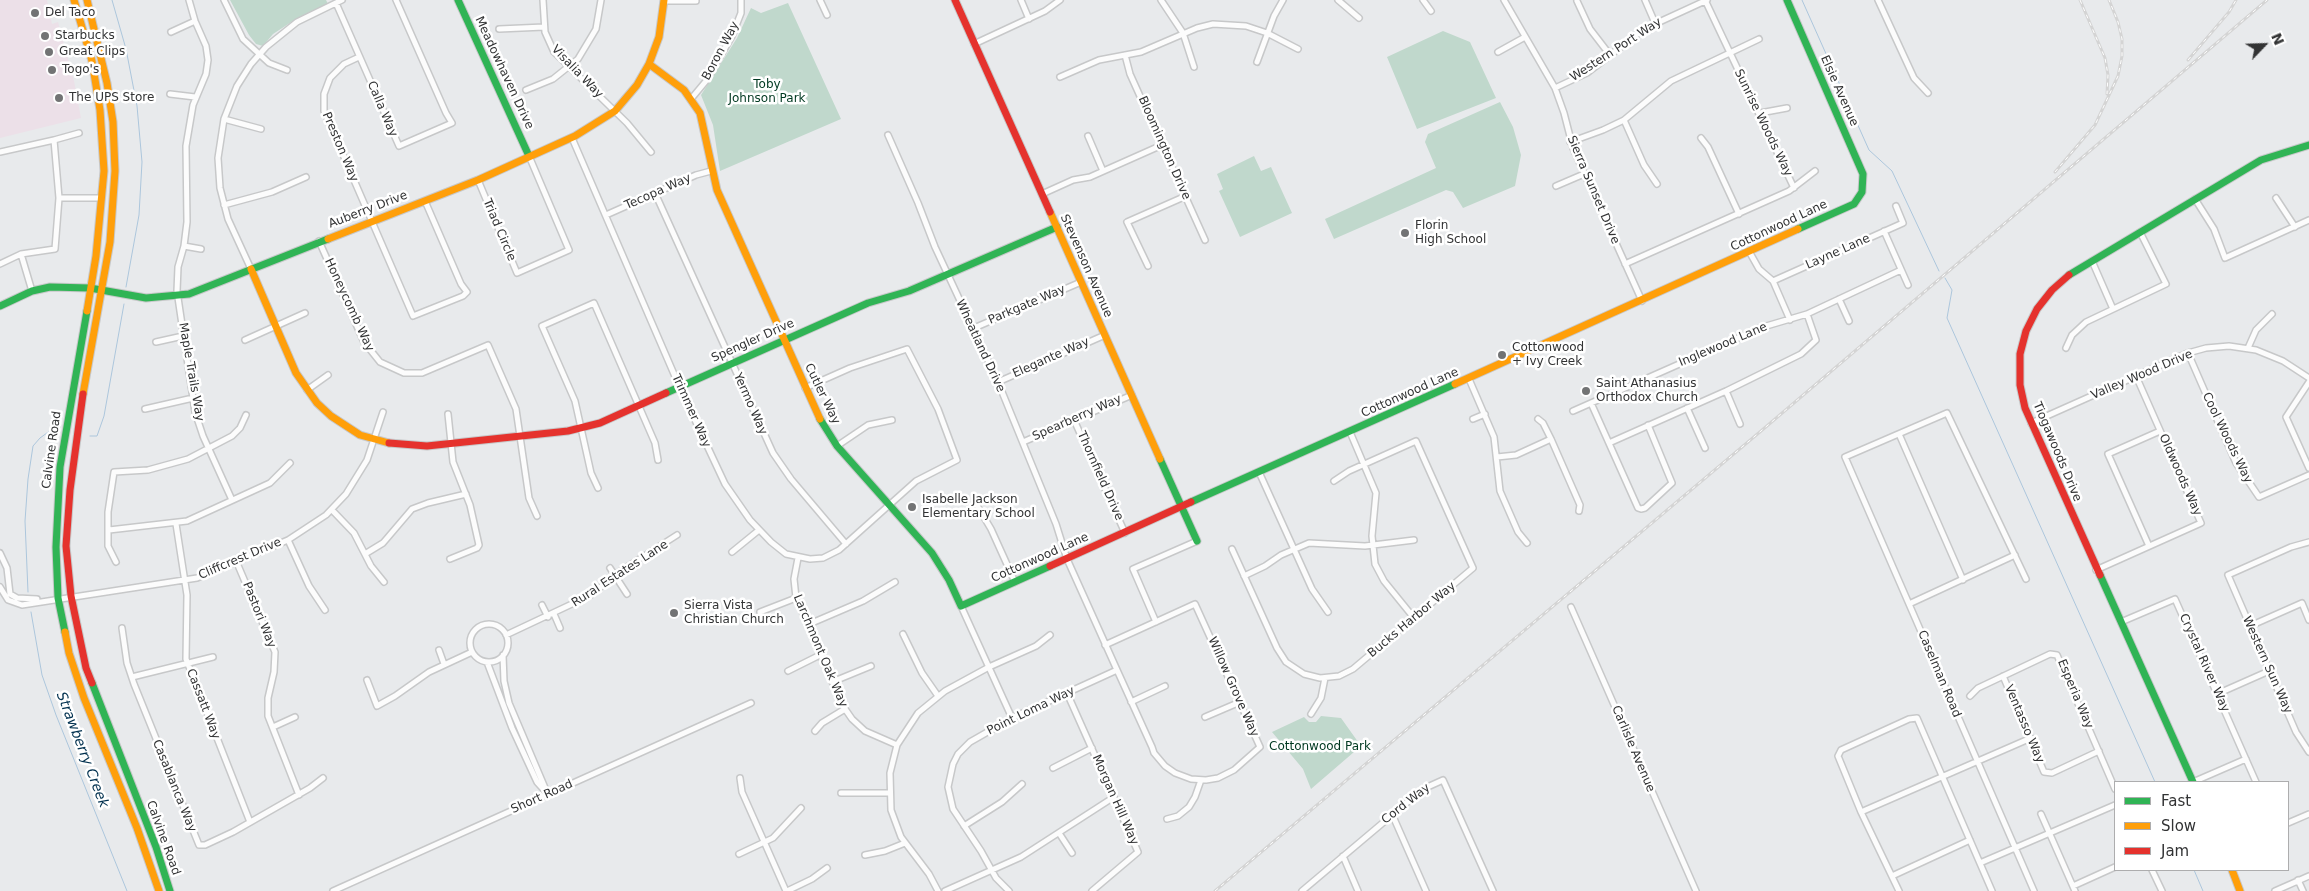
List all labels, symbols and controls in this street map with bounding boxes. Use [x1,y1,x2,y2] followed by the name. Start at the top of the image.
[45,6,95,20] place label: Del Taco
[29,7,41,19] marker: Del Taco
[472,14,536,132] street label: Meadowhaven Drive
[1568,15,1664,85] street label: Western Port Way
[699,19,743,83] street label: Boron Way
[2239,20,2289,70] north arrow
[55,29,115,43] place label: Starbucks
[39,30,51,42] marker: Starbucks
[2268,30,2287,48] text: N
[548,42,606,102] street label: Visalia Way
[59,45,125,59] place label: Great Clips
[43,46,55,58] marker: Great Clips
[1817,53,1861,129] street label: Elsie Avenue
[62,63,99,77] place label: Togo's
[46,64,58,76] marker: Togo's
[1731,67,1795,179] street label: Sunrise Woods Way
[728,78,806,106] park label: Toby Johnson Park
[364,79,400,139] street label: Calla Way
[69,91,154,105] place label: The UPS Store
[53,92,65,104] marker: The UPS Store
[1135,94,1193,202] street label: Bloomington Drive
[319,110,361,184] street label: Preston Way
[1564,134,1622,246] street label: Sierra Sunset Drive
[623,171,693,213] street label: Tecopa Way
[326,188,410,232] street label: Auberry Drive
[479,197,519,263] street label: Triad Circle
[1728,197,1830,255] street label: Cottonwood Lane
[1057,212,1115,320] street label: Stevenson Avenue
[1415,219,1486,247] place label: Florin High School
[1399,227,1411,239] marker: Florin High School
[1804,231,1872,273] street label: Layne Lane
[321,256,377,354] street label: Honeycomb Way
[986,282,1068,328] street label: Parkgate Way
[952,297,1008,395] street label: Wheatland Drive
[709,316,797,366] street label: Spengler Drive
[1677,320,1769,370] street label: Inglewood Lane
[175,322,207,422] street label: Maple Trails Way
[1010,335,1092,381] street label: Elegante Way
[1512,341,1584,369] place label: Cottonwood + Ivy Creek
[2089,347,2195,403] street label: Valley Wood Drive
[1496,349,1508,361] marker: Cottonwood + Ivy Creek
[801,361,843,427] street label: Cutler Way
[1359,365,1461,421] street label: Cottonwood Lane
[730,371,770,437] street label: Yermo Way
[668,372,714,450] street label: Trimmer Way
[1596,377,1698,405] place label: Saint Athanasius Orthodox Church
[1580,385,1592,397] marker: Saint Athanasius Orthodox Church
[2199,390,2255,486] street label: Cool Woods Way
[1030,392,1124,444] street label: Spearberry Way
[2030,400,2084,504] street label: Tiogawoods Drive
[39,410,65,490] street label: Calvine Road
[1074,429,1126,523] street label: Thornfield Drive
[2155,432,2205,518] street label: Oldwoods Way
[922,493,1035,521] place label: Isabelle Jackson Elementary School
[906,501,918,513] marker: Isabelle Jackson Elementary School
[989,530,1091,586] street label: Cottonwood Lane
[196,535,284,583] street label: Cliffcrest Drive
[569,537,671,611] street label: Rural Estates Lane
[1365,579,1459,661] street label: Bucks Harbor Way
[239,580,279,650] street label: Pastori Way
[790,592,850,710] street label: Larchmont Oak Way
[684,599,784,627] place label: Sierra Vista Christian Church
[668,607,680,619] marker: Sierra Vista Christian Church
[2176,612,2232,714] street label: Crystal River Way
[2239,614,2295,716] street label: Western Sun Way
[1914,628,1964,720] street label: Caselman Road
[1205,635,1261,739] street label: Willow Grove Way
[2054,657,2096,731] street label: Esperia Way
[183,667,223,741] street label: Cassatt Way
[2001,683,2047,765] street label: Ventasso Way
[985,684,1077,738] street label: Point Loma Way
[52,690,112,810] water label: Strawberry Creek
[1608,704,1658,794] street label: Carlisle Avenue
[149,738,199,834] street label: Casablanca Way
[1269,740,1371,754] park label: Cottonwood Park
[1089,753,1141,847] street label: Morgan Hill Way
[509,777,575,817] street label: Short Road
[1379,781,1433,827] street label: Cord Way
[2114,781,2289,871] legend
[2161,792,2191,810] text: Fast
[143,799,183,877] street label: Calvine Road
[2161,817,2196,835] text: Slow
[2161,842,2189,860] text: Jam

